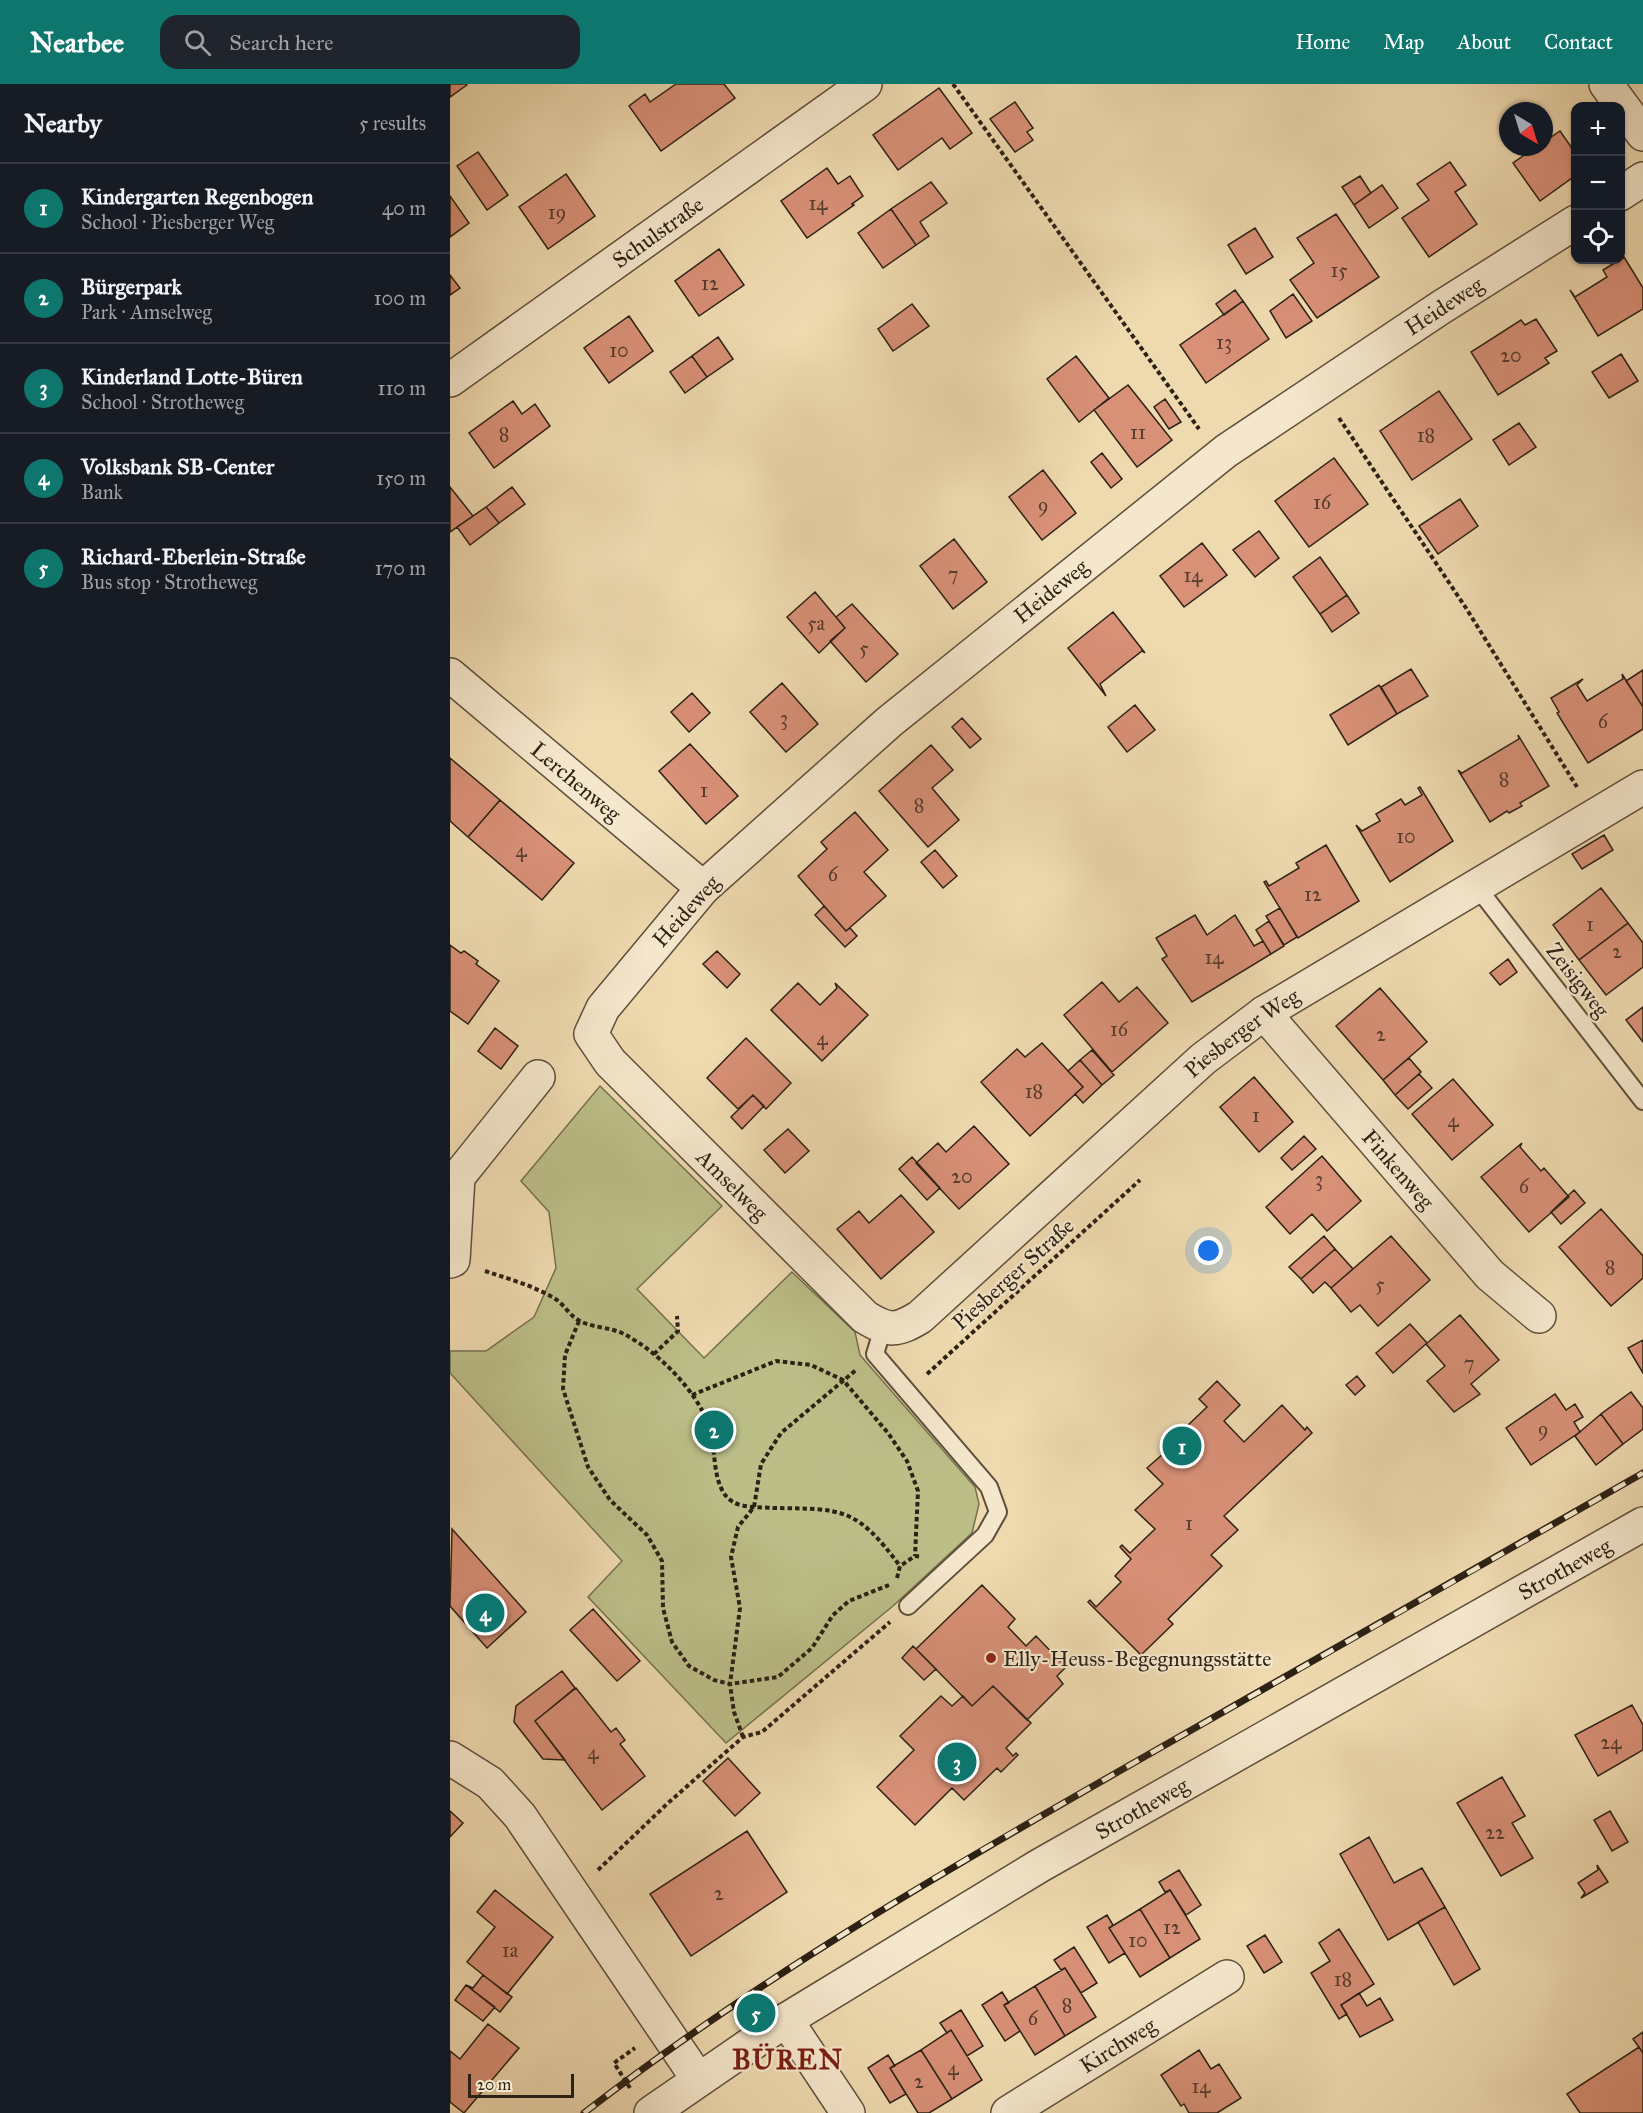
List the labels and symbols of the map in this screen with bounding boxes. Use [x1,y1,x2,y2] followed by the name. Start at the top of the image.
[1499,102,1553,156] north arrow
[607,190,708,274] street label: Schulstraße
[808,191,828,215] house number: 14
[548,200,566,224] house number: 19
[1330,258,1348,282] house number: 15
[1400,270,1489,341] street label: Heideweg
[701,271,719,295] house number: 12
[1216,330,1232,354] house number: 13
[609,338,629,362] house number: 10
[1500,343,1522,367] house number: 20
[1130,420,1146,444] house number: 11
[499,422,509,446] house number: 8
[1417,423,1435,447] house number: 18
[1313,490,1332,514] house number: 16
[1038,493,1048,517] house number: 9
[1008,552,1094,629] street label: Heideweg
[948,562,958,586] house number: 7
[1183,563,1203,587] house number: 14
[807,611,825,635] house number: 5a
[859,636,869,660] house number: 5
[780,706,788,730] house number: 3
[1598,709,1609,733] house number: 6
[526,736,627,827] street label: Lerchenweg
[1499,767,1509,791] house number: 8
[700,778,708,802] house number: 1
[914,793,924,817] house number: 8
[1396,824,1416,848] house number: 10
[515,838,527,862] house number: 4
[828,862,839,886] house number: 6
[647,869,726,953] street label: Heideweg
[1304,882,1322,906] house number: 12
[1586,912,1594,936] house number: 1
[1541,937,1616,1023] street label: Zeisigweg
[1612,939,1622,963] house number: 2
[1204,945,1224,969] house number: 14
[1178,981,1304,1083] street label: Piesberger Weg
[1110,1017,1129,1041] house number: 16
[1376,1022,1386,1046] house number: 2
[816,1026,828,1050] house number: 4
[1025,1079,1043,1103] house number: 18
[1252,1103,1260,1127] house number: 1
[1447,1108,1459,1132] house number: 4
[1357,1123,1441,1215] street label: Finkenweg
[690,1142,774,1226] street label: Amselweg
[951,1164,973,1188] house number: 20
[1315,1167,1323,1191] house number: 3
[1519,1174,1530,1198] house number: 6
[946,1212,1080,1336] street label: Piesberger Straße
[1194,1236,1223,1265] your location
[1605,1255,1615,1279] house number: 8
[1375,1272,1385,1296] house number: 5
[1464,1351,1474,1375] house number: 7
[694,1408,734,1452] pin: 2
[1538,1417,1548,1441] house number: 9
[1162,1424,1202,1468] pin: 1
[1185,1511,1193,1535] house number: 1
[1513,1531,1616,1605] street label: Strotheweg
[465,1590,504,1636] pin: 4
[1003,1645,1271,1672] place label: Elly-Heuss-Begegnungsstätte
[984,1651,998,1665] marker: Elly-Heuss-Begegnungsstätte
[1600,1730,1622,1754] house number: 24
[587,1740,599,1764] house number: 4
[938,1740,976,1784] pin: 3
[1090,1771,1194,1845] street label: Strotheweg
[1485,1820,1505,1844] house number: 22
[714,1881,724,1905] house number: 2
[1163,1915,1181,1939] house number: 12
[1128,1928,1148,1952] house number: 10
[502,1938,519,1962] house number: 1a
[1334,1967,1352,1991] house number: 18
[736,1990,776,2036] pin: 5
[1062,1993,1072,2017] house number: 8
[1028,2006,1039,2030] house number: 6
[1074,2011,1161,2079] street label: Kirchweg
[732,2042,844,2077] district label: BÜREN
[947,2056,959,2080] house number: 4
[914,2069,924,2093] house number: 2
[468,2071,574,2098] scale bar
[1191,2074,1211,2098] house number: 14

